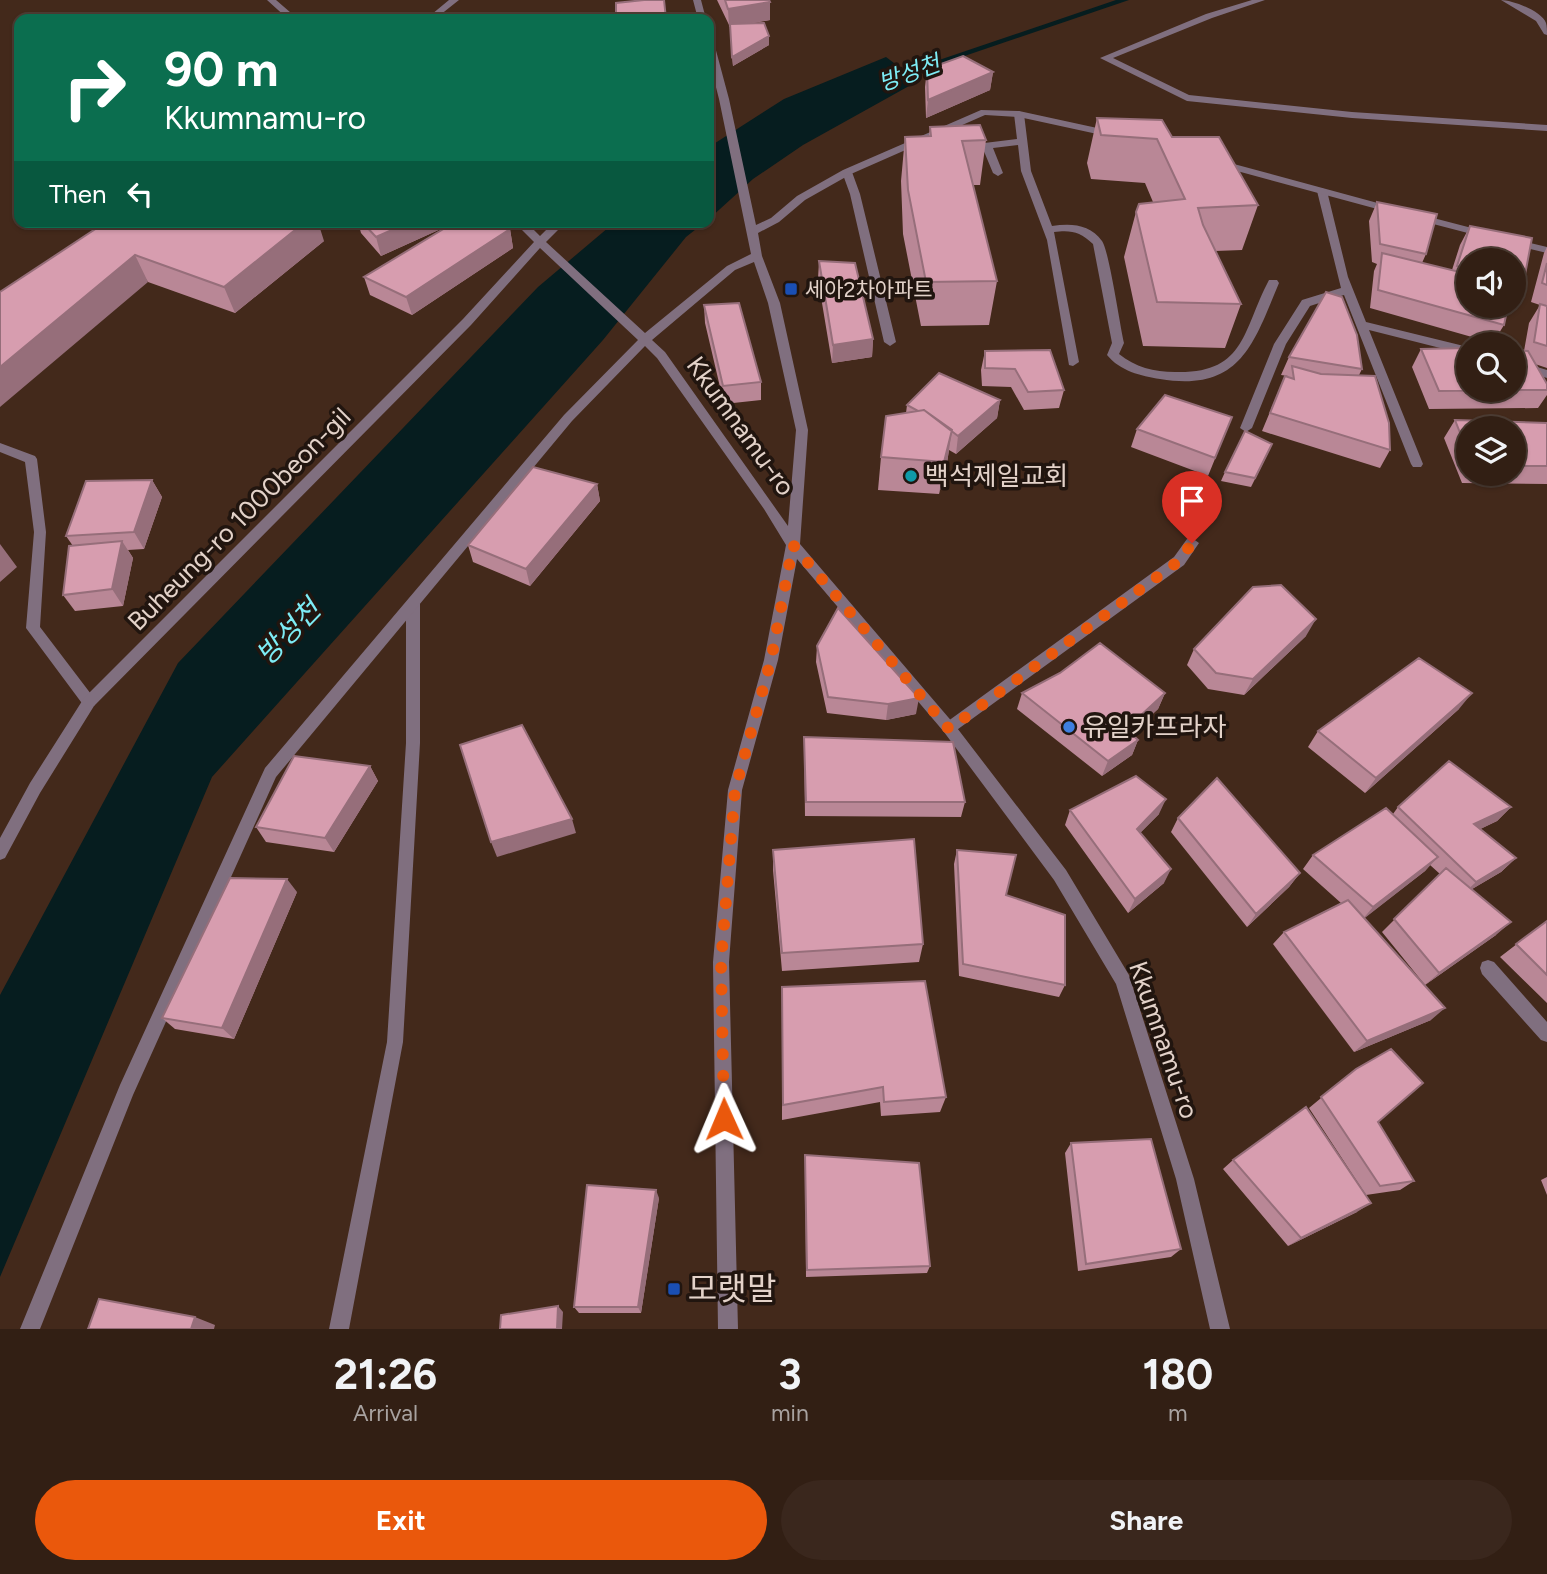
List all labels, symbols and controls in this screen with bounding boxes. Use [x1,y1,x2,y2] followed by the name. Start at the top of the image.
[164,39,279,98] text: 90 m
[49,42,140,133] icon: right
[874,48,946,97] water label: 방성천
[164,99,366,137] text: Kkumnamu-ro
[121,175,159,213] icon: left
[49,178,107,210] text: Then
[1456,248,1526,486] map controls
[1456,248,1526,318] button: sound
[805,277,933,302] place label: 세아2차아파트
[783,281,799,297] marker: 세아2차아파트
[1456,332,1526,402] button: search
[680,350,802,502] street label: Kkumnamu-ro
[121,401,357,637] street label: Buheung-ro 1000beon-gil
[1456,416,1526,486] button: layers
[925,460,1069,492] place label: 백석제일교회
[903,468,919,484] marker: 백석제일교회
[1162,471,1222,543] pin
[1173,482,1211,520] icon: arrive
[249,590,329,672] water label: 방성천
[1083,711,1227,743] place label: 유일카프라자
[1061,719,1077,735] marker: 유일카프라자
[1122,957,1206,1123] street label: Kkumnamu-ro
[687,1082,761,1156] position arrow
[688,1270,776,1308] place label: 모랫말
[666,1281,682,1297] marker: 모랫말
[334,1349,437,1400] text: 21:26
[778,1349,802,1400] text: 3
[1143,1349,1213,1400] text: 180
[353,1399,418,1427] text: Arrival
[771,1399,809,1427] text: min
[1168,1399,1188,1427] text: m
[35,1480,767,1560] button: Exit
[781,1480,1512,1560] button: Share

